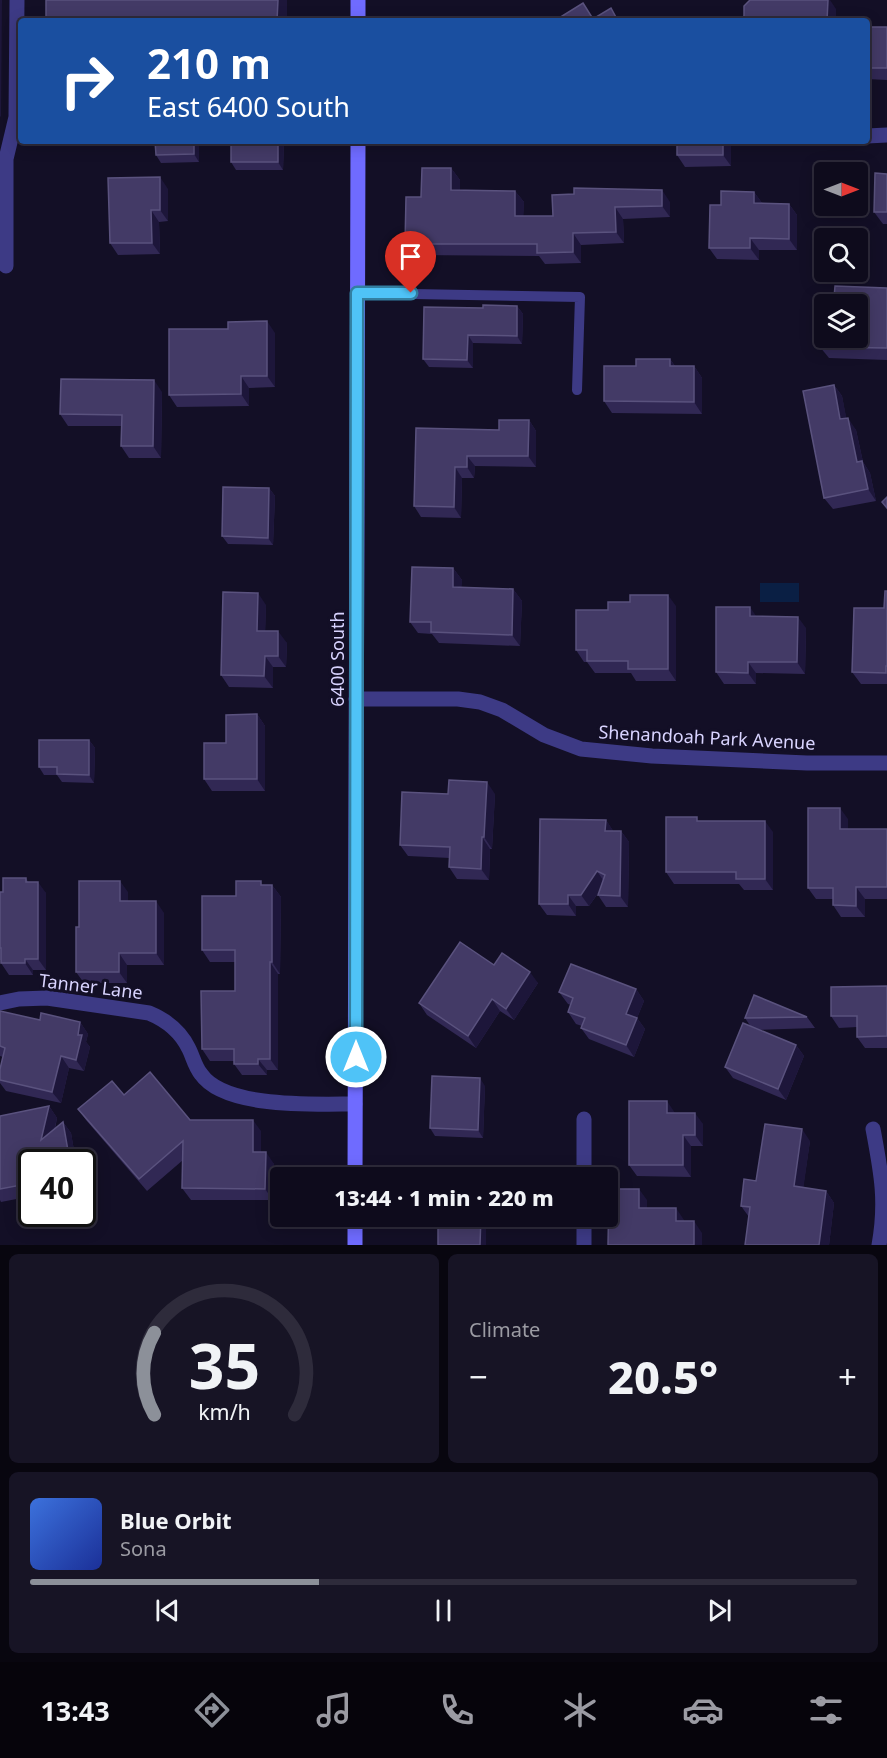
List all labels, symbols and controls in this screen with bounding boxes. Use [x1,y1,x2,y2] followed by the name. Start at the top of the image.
[147,34,271,91] text: 210 m
[48,42,126,120] icon: right
[147,88,350,125] text: East 6400 South
[814,162,868,216] north arrow
[814,162,868,348] map controls
[814,228,868,282] button: search
[385,231,436,293] pin
[394,240,427,273] icon: arrive
[814,294,868,348] button: layers
[325,611,349,707] street label: 6400 South
[598,719,816,755] street label: Shenandoah Park Avenue
[38,968,144,1004] street label: Tanner Lane
[324,1025,388,1089] position arrow
[18,1149,96,1227] speed limit sign: 40
[334,1182,554,1212] text: 13:44 · 1 min · 220 m
[469,1316,540,1343] text: Climate
[188,1322,260,1407] text: 35
[608,1346,718,1407] text: 20.5°
[469,1354,488,1399] text: −
[838,1354,857,1399] text: +
[198,1398,250,1427] text: km/h
[120,1505,232,1535] text: Blue Orbit
[120,1535,167,1562] text: Sona
[151,1594,184,1627] icon: previous
[427,1594,460,1627] icon: pause
[703,1594,736,1627] icon: next
[191,1689,233,1731] icon: directions
[313,1689,355,1731] icon: music
[436,1689,478,1731] icon: phone
[559,1689,601,1731] icon: climate
[682,1689,724,1731] icon: car
[805,1689,847,1731] icon: filters
[40,1692,110,1729] text: 13:43

